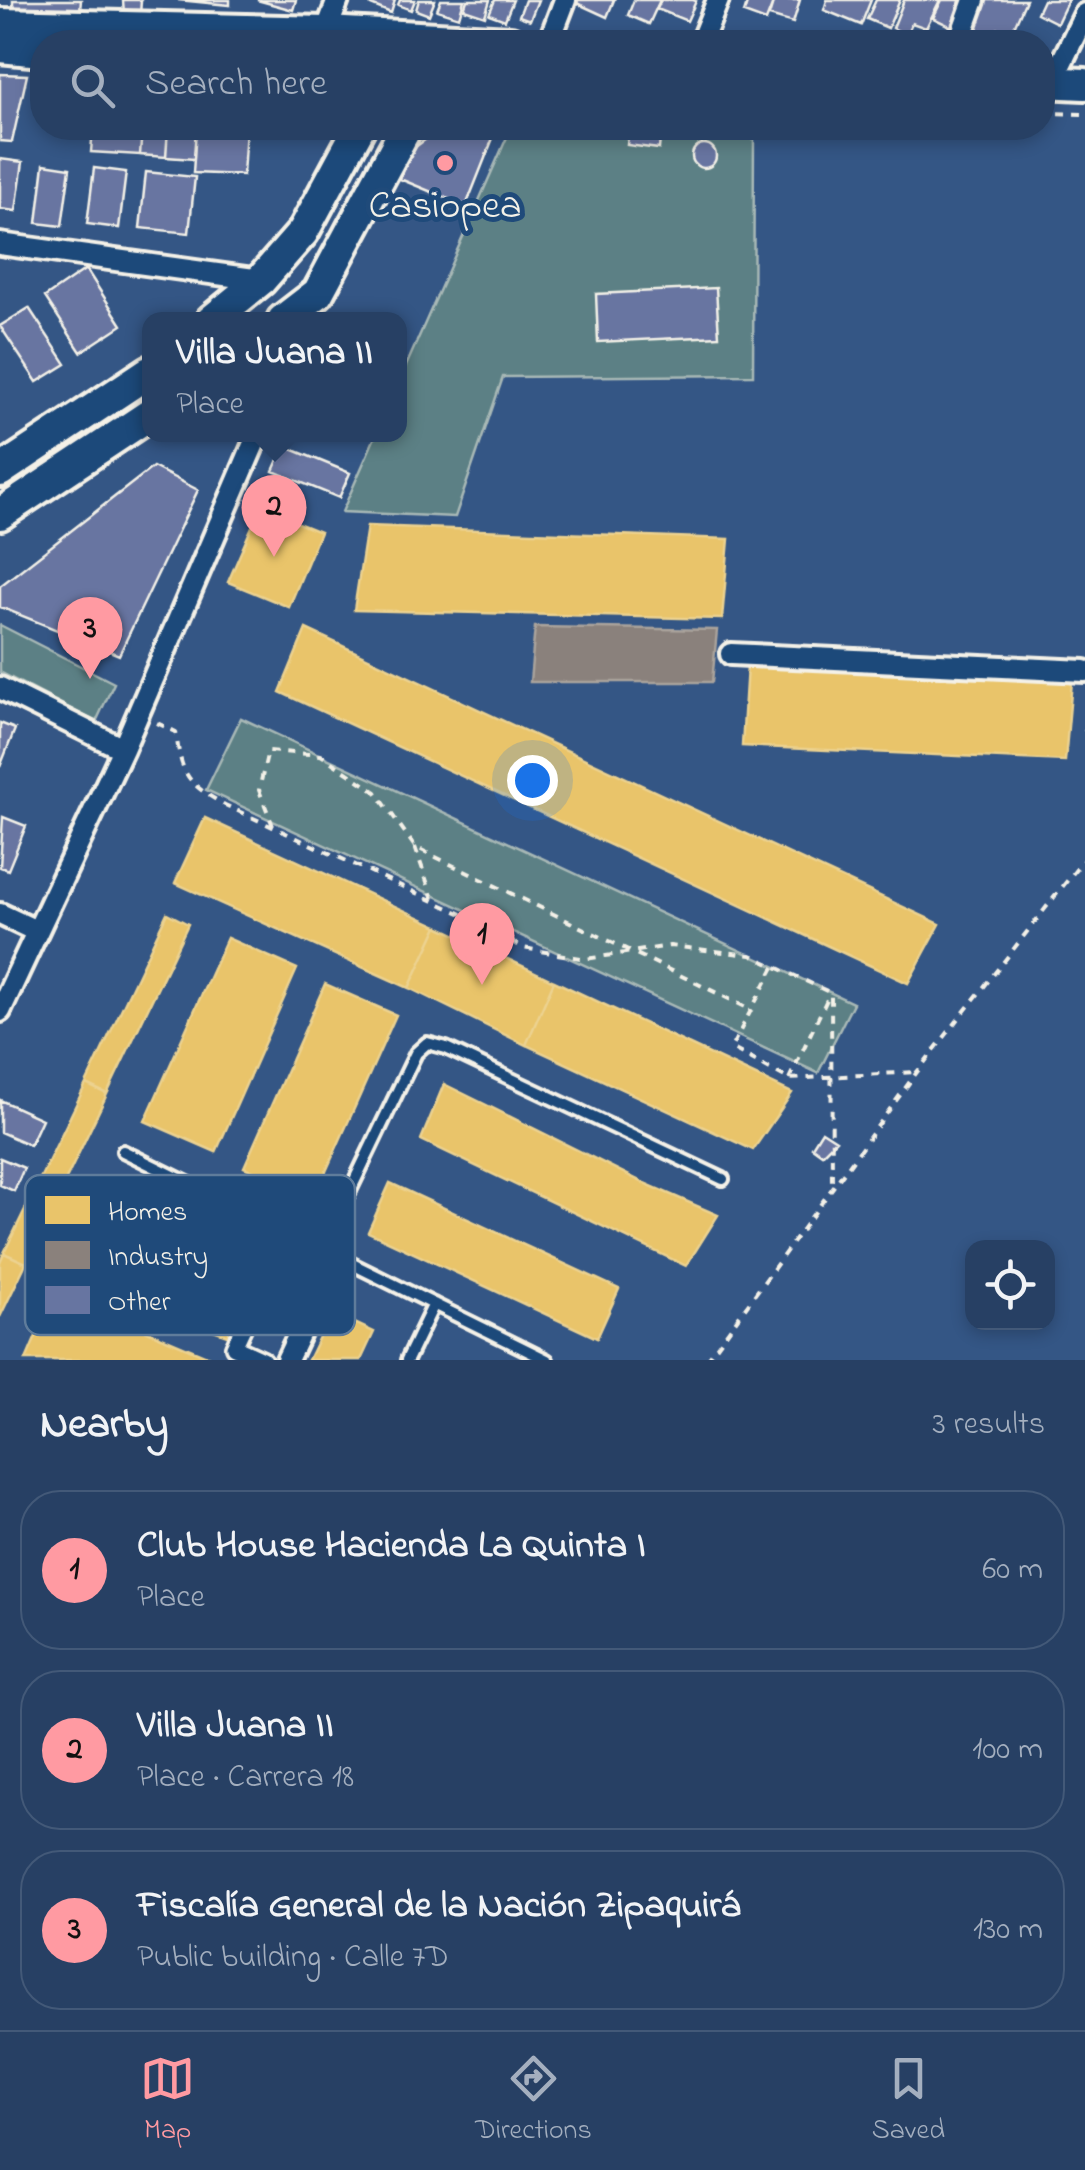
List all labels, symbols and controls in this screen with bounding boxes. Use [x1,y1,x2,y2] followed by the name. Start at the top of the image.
[30,30,1055,140] search box
[145,57,327,113] text: Search here
[65,58,120,113] icon: search
[434,152,456,174] marker: Casiopea
[368,178,522,237] place label: Casiopea
[142,312,407,442] popup
[176,326,373,382] text: Villa Juana II
[176,382,244,429] text: Place
[242,474,306,557] pin: 2
[58,596,122,679] pin: 3
[507,755,558,806] your location
[450,902,514,985] pin: 1
[25,1175,355,1335] legend
[108,1193,187,1234] text: Homes
[108,1238,208,1279] text: Industry
[965,1240,1055,1330] map controls
[965,1240,1055,1330] button: locate
[108,1283,171,1324] text: Other
[40,1395,168,1456] text: Nearby
[933,1402,1045,1449] text: 3 results
[137,1519,646,1575] text: Club House Hacienda La Quinta I
[69,1547,80,1594] text: 1
[982,1547,1043,1594] text: 60 m
[137,1575,205,1622] text: Place
[137,1699,334,1755] text: Villa Juana II
[67,1727,82,1774] text: 2
[972,1727,1043,1774] text: 100 m
[137,1755,354,1802] text: Place · Carrera 18
[137,1879,740,1935] text: Fiscalía General de la Nación Zipaquirá
[68,1907,81,1954] text: 3
[973,1907,1043,1954] text: 130 m
[137,1935,449,1982] text: Public building · Calle 7D
[140,2051,195,2152] tab: Map
[475,2051,592,2152] tab: Directions
[872,2051,945,2152] tab: Saved

